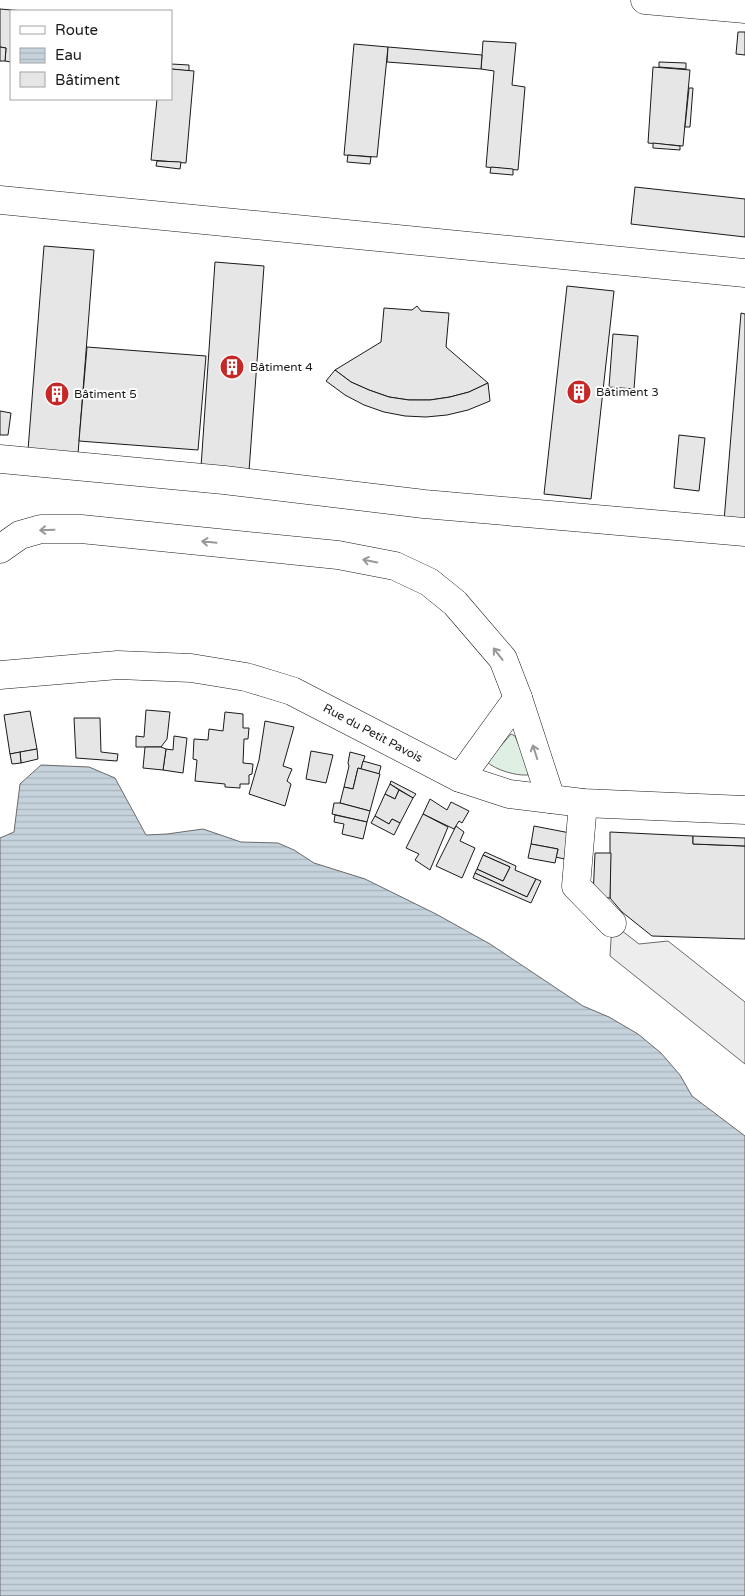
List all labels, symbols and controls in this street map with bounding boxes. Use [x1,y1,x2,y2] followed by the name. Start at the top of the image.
[10,10,172,100] legend
[55,21,98,39] text: Route
[55,46,82,64] text: Eau
[55,71,120,89] text: Bâtiment
[219,354,245,380] building icon: Bâtiment 4
[250,360,313,374] place label: Bâtiment 4
[566,379,592,405] building icon: Bâtiment 3
[44,381,70,407] building icon: Bâtiment 5
[596,385,659,399] place label: Bâtiment 3
[74,387,137,401] place label: Bâtiment 5
[40,525,56,534] one-way arrow
[201,538,217,547] one-way arrow
[363,556,379,566] one-way arrow
[493,647,503,661] one-way arrow
[321,701,425,765] street label: Rue du Petit Pavois
[530,745,540,761] one-way arrow

